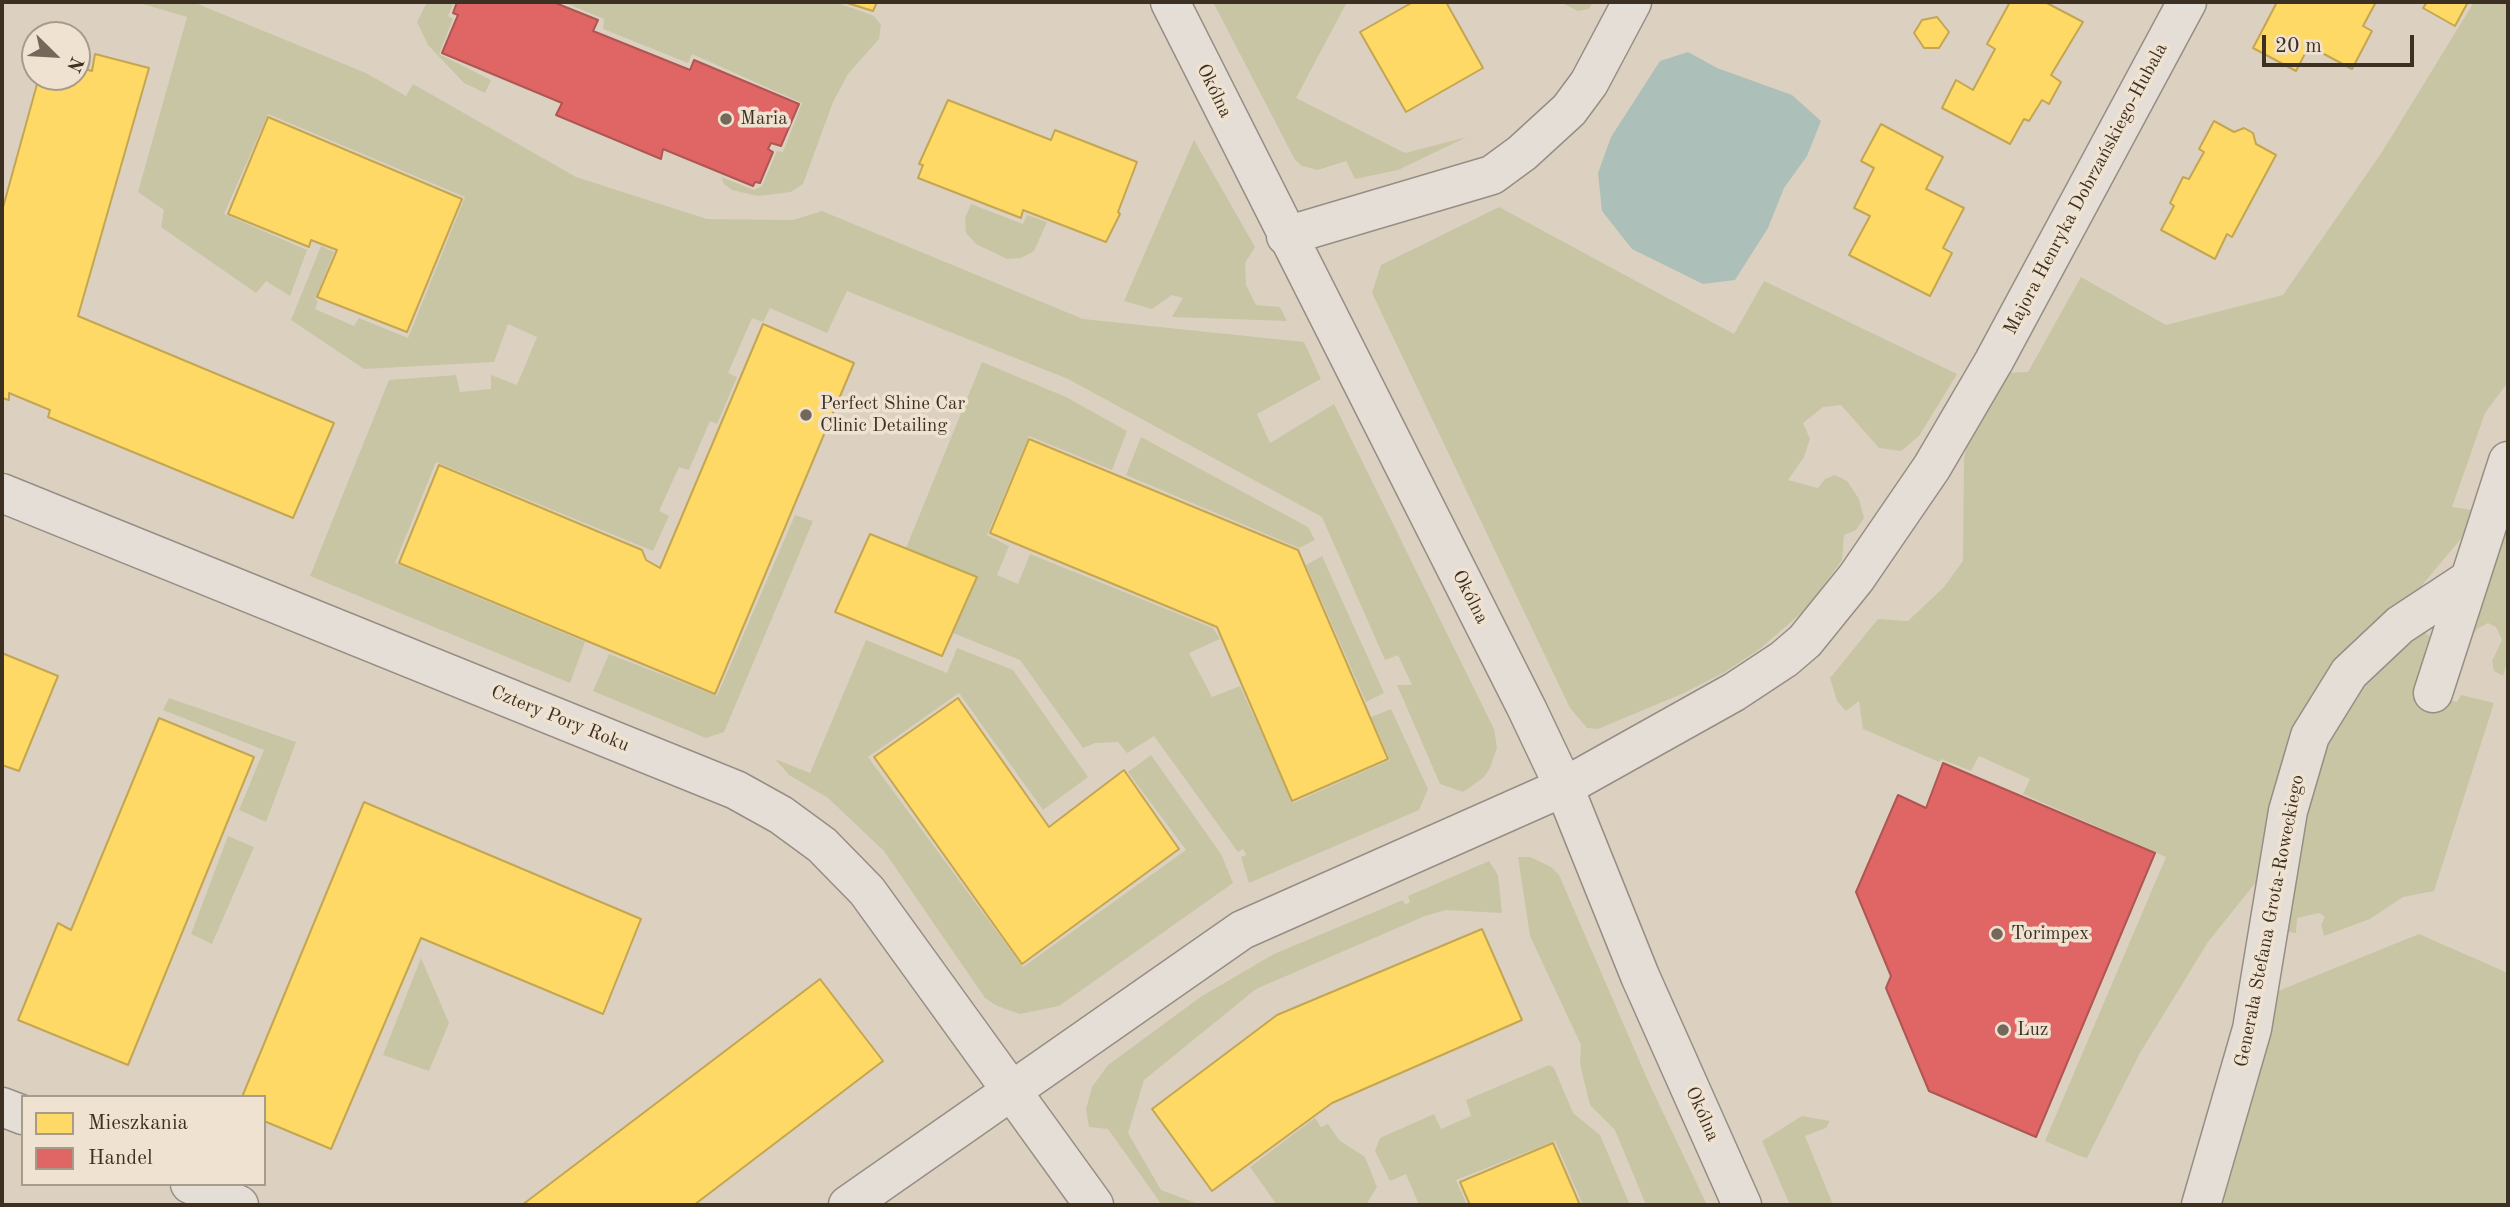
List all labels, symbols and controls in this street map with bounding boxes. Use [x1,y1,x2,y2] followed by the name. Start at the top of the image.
[21,21,91,91] north arrow
[2265,21,2417,65] scale bar
[2275,36,2322,57] text: 20 m
[1999,39,2173,339] street label: Majora Henryka Dobrzańskiego-Hubala
[62,53,85,74] text: N
[1191,60,1237,122] street label: Okólna
[740,108,788,130] place label: Maria
[718,111,734,127] marker: Maria
[820,393,965,437] place label: Perfect Shine Car Clinic Detailing
[798,407,814,423] marker: Perfect Shine Car Clinic Detailing
[1447,566,1493,628] street label: Okólna
[487,681,633,757] street label: Cztery Pory Roku
[2230,773,2310,1069] street label: Generała Stefana Grota-Roweckiego
[2011,923,2089,945] place label: Torimpex
[1989,926,2005,942] marker: Torimpex
[2017,1019,2048,1041] place label: Luz
[1995,1022,2011,1038] marker: Luz
[1680,1083,1724,1145] street label: Okólna
[21,1095,266,1186] legend
[88,1113,188,1134] text: Mieszkania
[88,1148,153,1169] text: Handel

